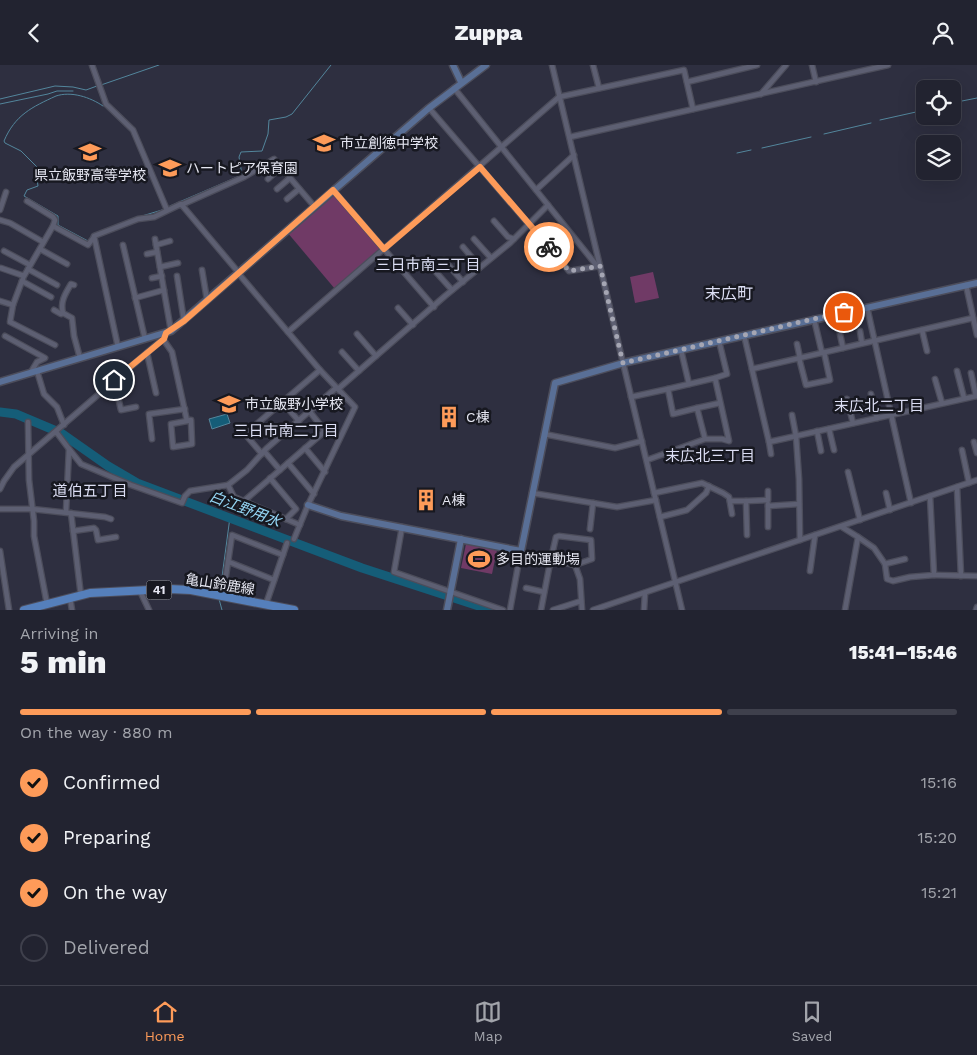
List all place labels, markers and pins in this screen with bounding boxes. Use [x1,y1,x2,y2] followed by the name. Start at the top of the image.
[311,130,337,156] school or university icon: 市立創徳中学校
[340,135,438,151] place label: 市立創徳中学校
[77,139,103,165] school or university icon: 県立飯野高等学校
[157,155,183,181] school or university icon: ハートピア保育園
[186,160,298,176] place label: ハートピア保育園
[34,167,146,183] place label: 県立飯野高等学校
[823,291,865,333] pin
[93,359,135,401] pin
[216,391,242,417] school or university icon: 市立飯野小学校
[245,396,343,412] place label: 市立飯野小学校
[436,404,462,430] building icon: C棟
[466,409,490,425] place label: C棟
[413,487,439,513] building icon: A棟
[442,492,465,508] place label: A棟
[466,546,492,572] sports icon: 多目的運動場
[496,551,580,567] place label: 多目的運動場

